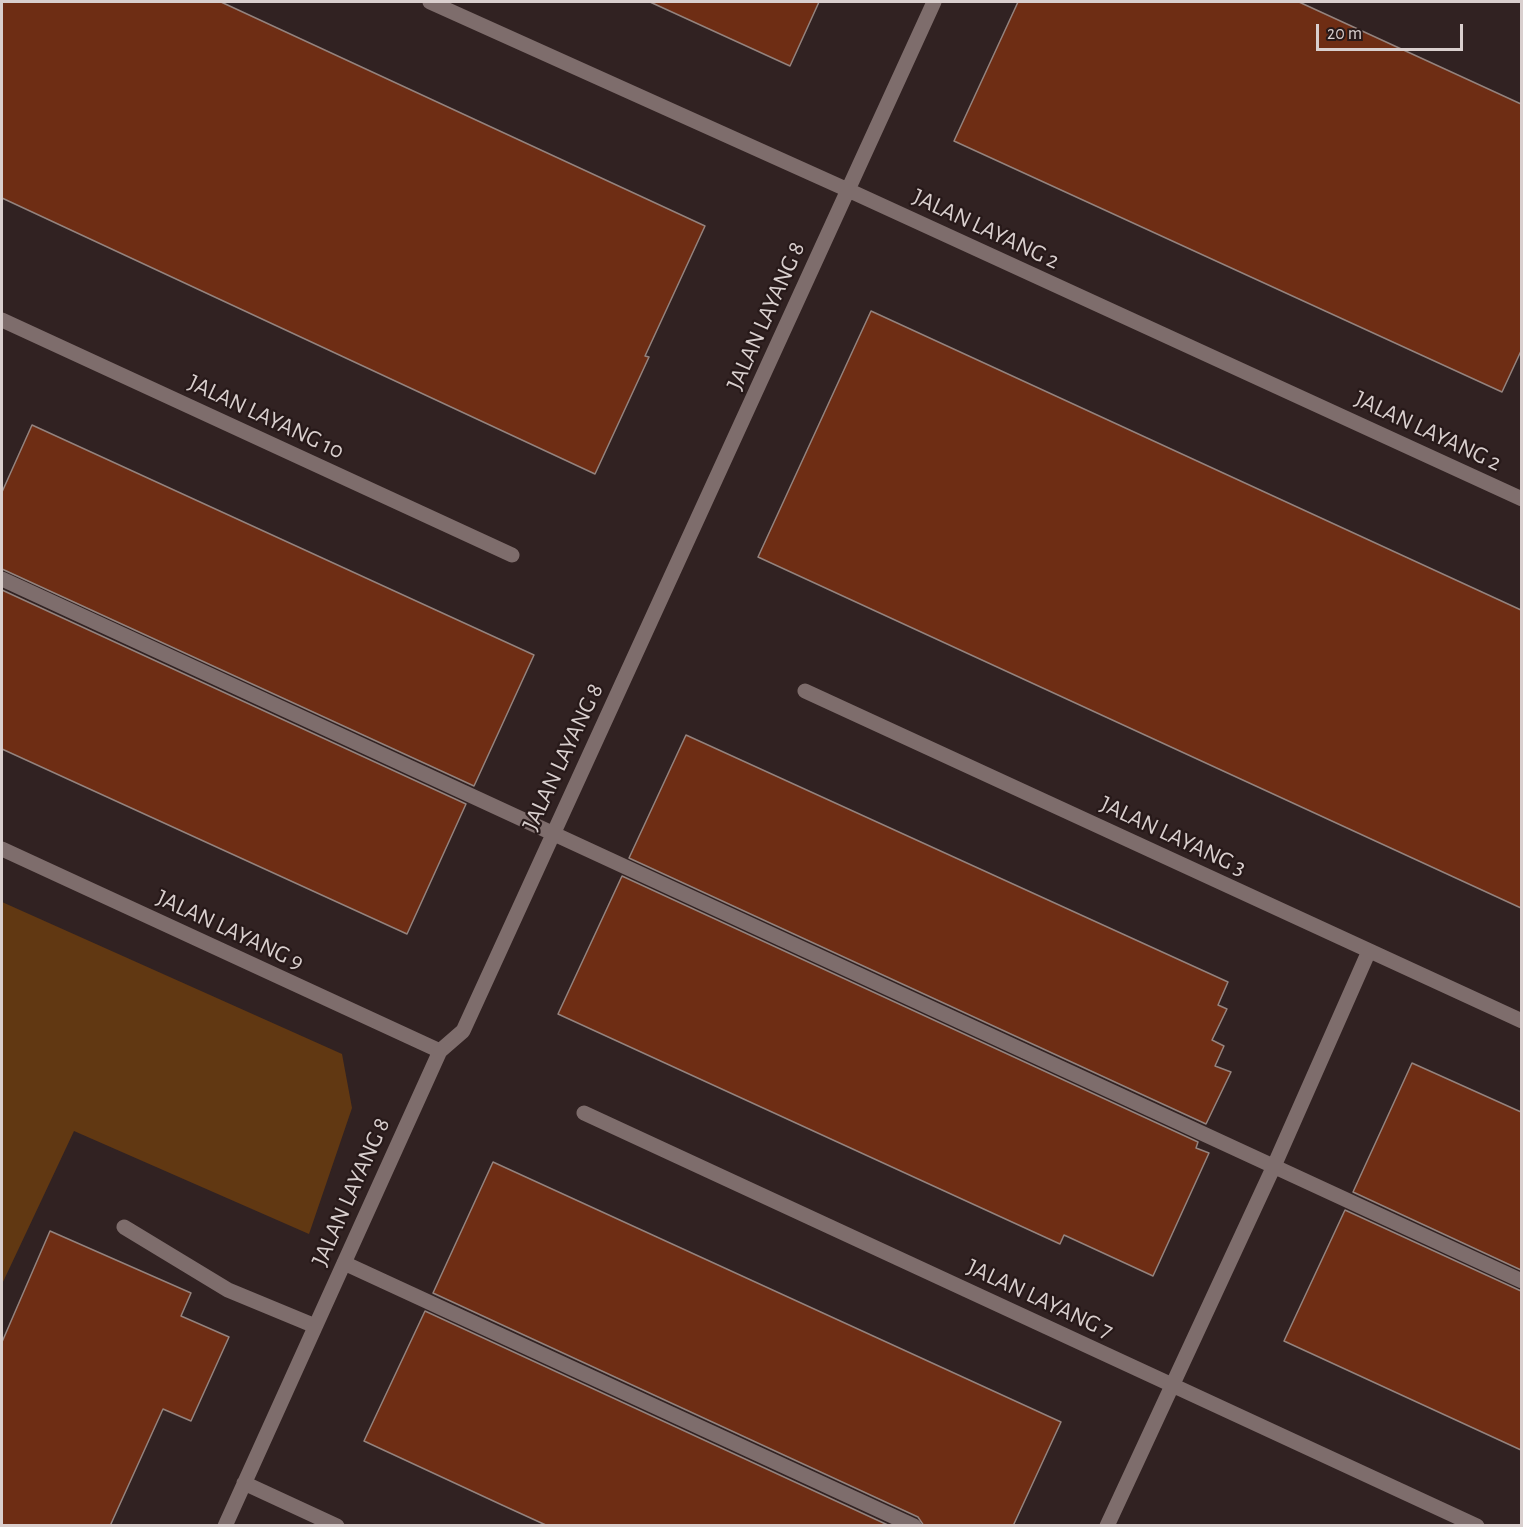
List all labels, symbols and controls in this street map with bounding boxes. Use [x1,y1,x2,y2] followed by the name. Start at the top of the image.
[1319,12,1466,50] scale bar
[1327,25,1362,43] text: 20 m
[908,182,1064,276] street label: JALAN LAYANG 2
[720,237,812,395] street label: JALAN LAYANG 8
[183,368,349,466] street label: JALAN LAYANG 10
[1350,384,1506,478] street label: JALAN LAYANG 2
[516,679,610,835] street label: JALAN LAYANG 8
[1095,790,1251,882] street label: JALAN LAYANG 3
[152,883,308,977] street label: JALAN LAYANG 9
[305,1113,397,1271] street label: JALAN LAYANG 8
[962,1253,1118,1345] street label: JALAN LAYANG 7

